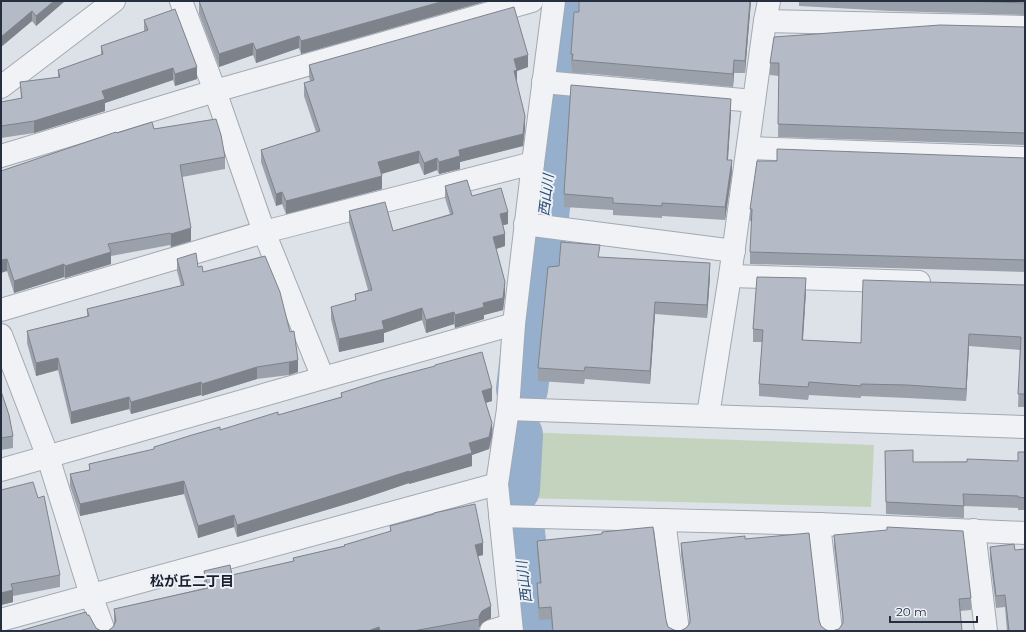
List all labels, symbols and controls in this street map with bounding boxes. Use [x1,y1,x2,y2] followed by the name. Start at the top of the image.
[535,171,558,217] water label: 西山川
[512,558,535,604] water label: 西山川
[150,572,234,590] district label: 松が丘二丁目
[890,598,977,624] scale bar
[896,604,927,619] text: 20 m

